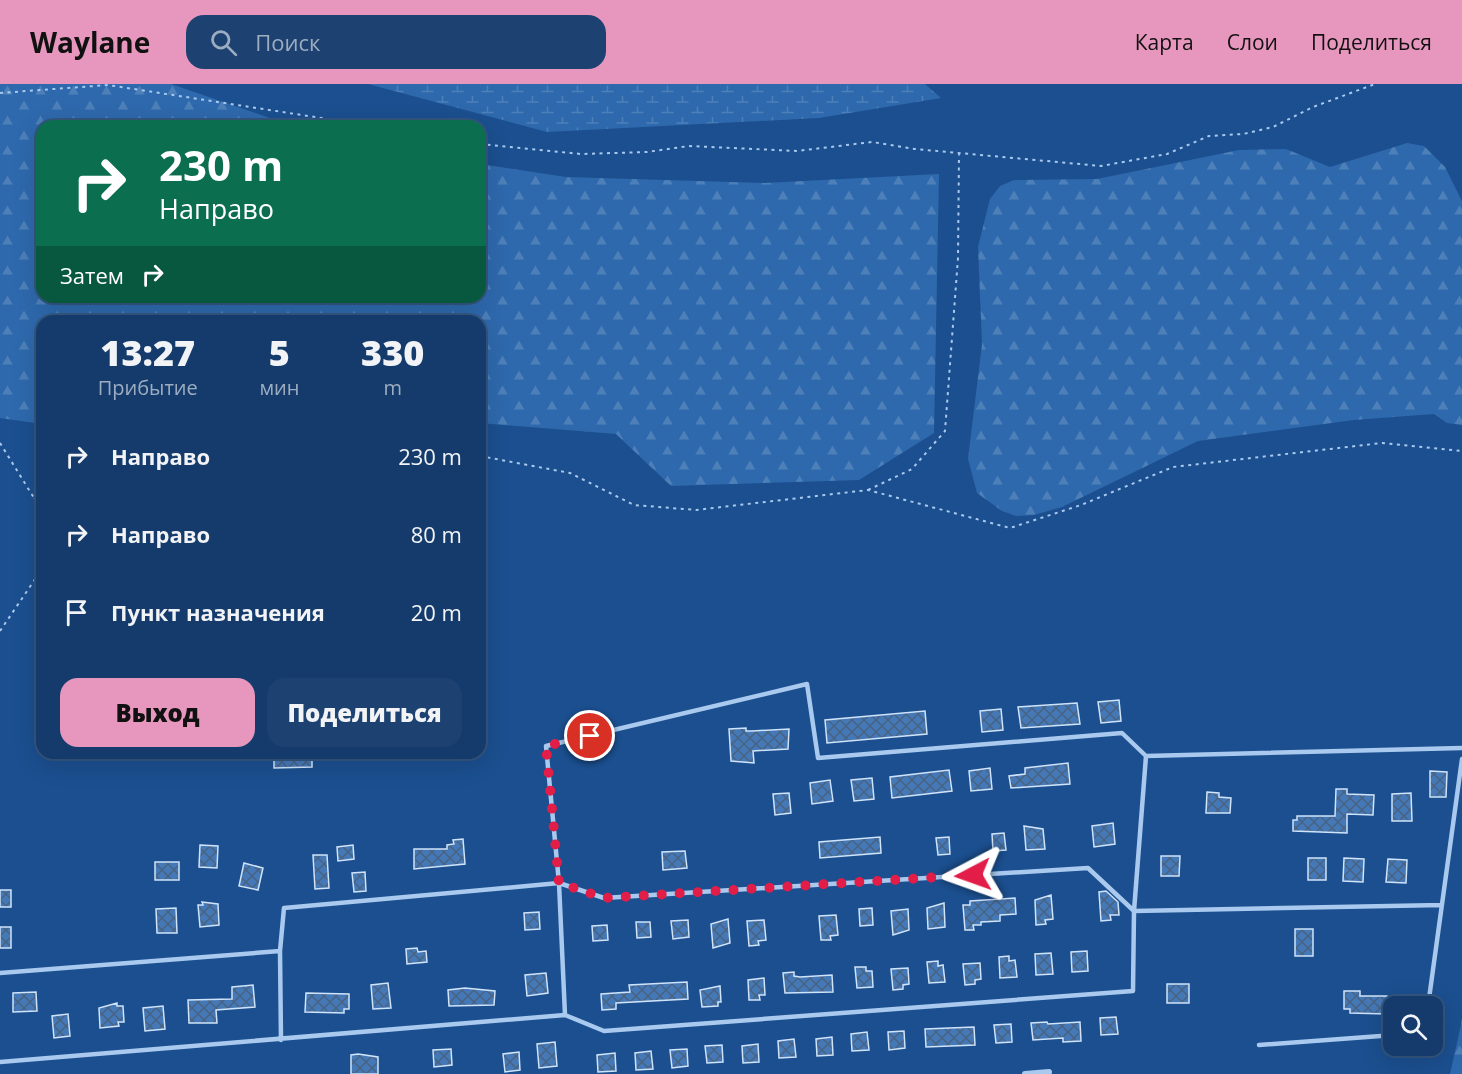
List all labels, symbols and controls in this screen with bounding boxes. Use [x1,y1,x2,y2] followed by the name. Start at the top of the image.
[186,15,606,69] search box
[30,23,150,61] text: Waylane
[207,26,240,59] icon: search
[255,27,320,57] text: Поиск
[1135,28,1194,56] text: Карта
[1227,28,1278,56] text: Слои
[1311,28,1432,56] text: Поделиться
[159,136,283,193] text: 230 m
[60,144,138,222] icon: right
[159,190,274,227] text: Направо
[136,258,169,291] icon: right
[60,260,124,290] text: Затем
[100,328,195,377] text: 13:27
[269,328,290,377] text: 5
[361,328,424,377] text: 330
[98,374,198,401] text: Прибытие
[259,374,299,401] text: мин
[383,374,402,401] text: m
[60,440,93,473] icon: right
[111,441,210,471] text: Направо
[398,441,462,471] text: 230 m
[60,518,93,551] icon: right
[111,519,210,549] text: Направо
[411,519,462,549] text: 80 m
[60,596,93,629] icon: arrive
[111,597,325,627] text: Пункт назначения
[411,597,462,627] text: 20 m
[60,678,255,747] button: Выход
[267,678,462,747] button: Поделиться
[564,710,615,761] pin
[573,719,606,752] icon: arrive
[941,843,1005,907] position arrow
[1383,996,1443,1056] map controls
[1383,996,1443,1056] button: search

